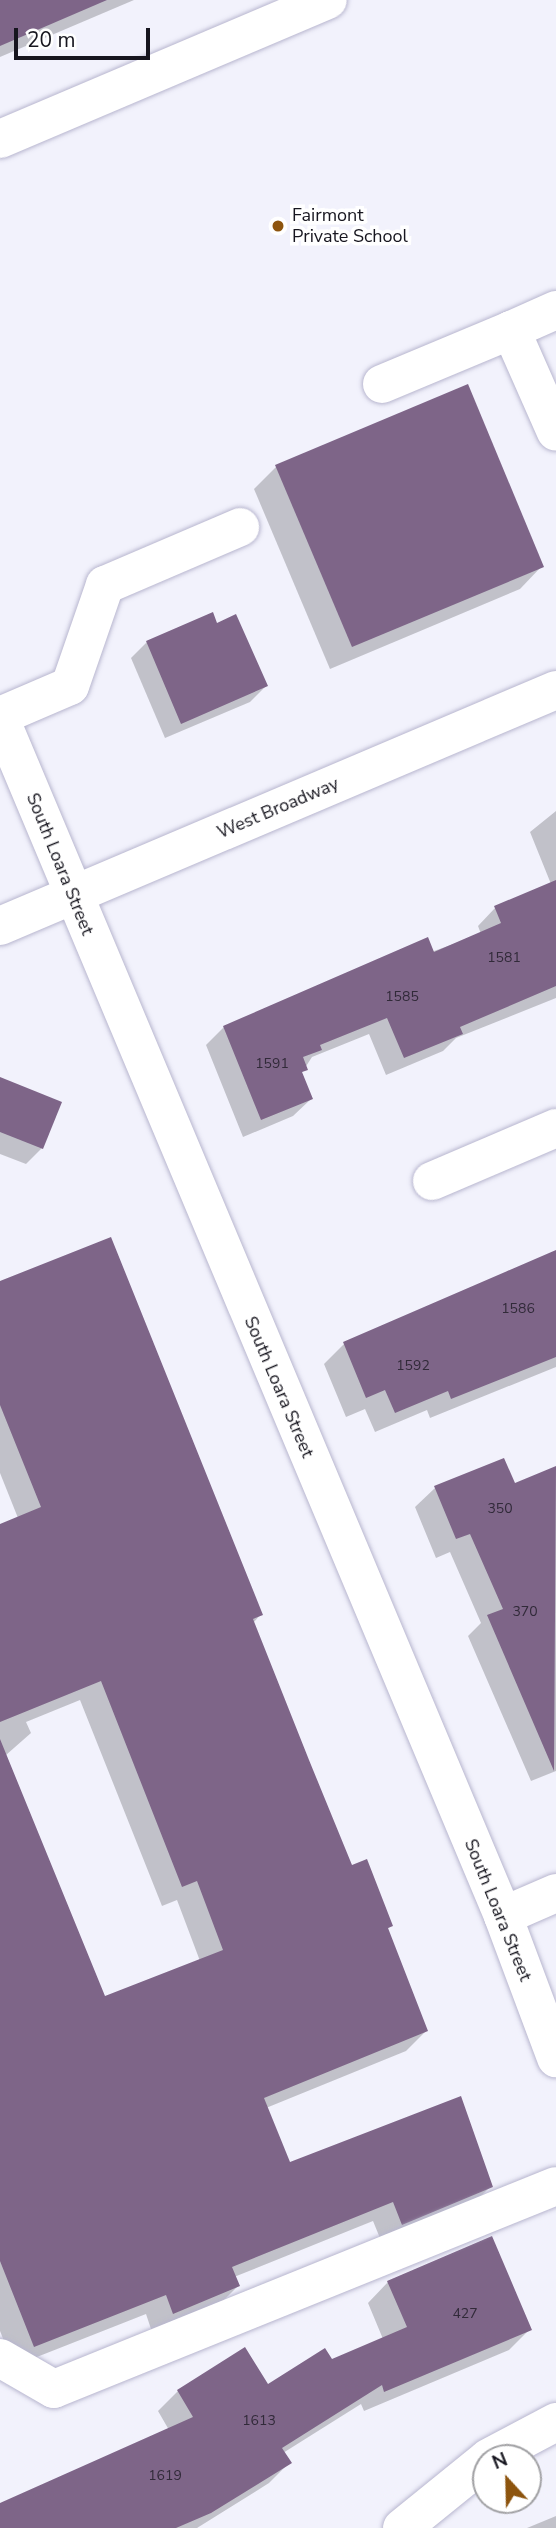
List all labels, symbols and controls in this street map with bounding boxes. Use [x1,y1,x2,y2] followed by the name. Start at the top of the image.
[18,14,154,58] scale bar
[27,26,76,54] text: 20 m
[292,205,408,248] place label: Fairmont Private School
[270,218,286,234] marker: Fairmont Private School
[214,773,342,843] street label: West Broadway
[22,790,98,938] street label: South Loara Street
[487,950,521,966] house number: 1581
[385,989,419,1005] house number: 1585
[255,1056,289,1072] house number: 1591
[501,1301,535,1317] house number: 1586
[240,1313,318,1461] street label: South Loara Street
[396,1358,430,1374] house number: 1592
[487,1501,513,1517] house number: 350
[512,1604,538,1620] house number: 370
[460,1836,536,1984] street label: South Loara Street
[452,2306,478,2322] house number: 427
[242,2413,276,2429] house number: 1613
[472,2444,542,2514] north arrow
[488,2447,511,2476] text: N
[148,2468,182,2484] house number: 1619

